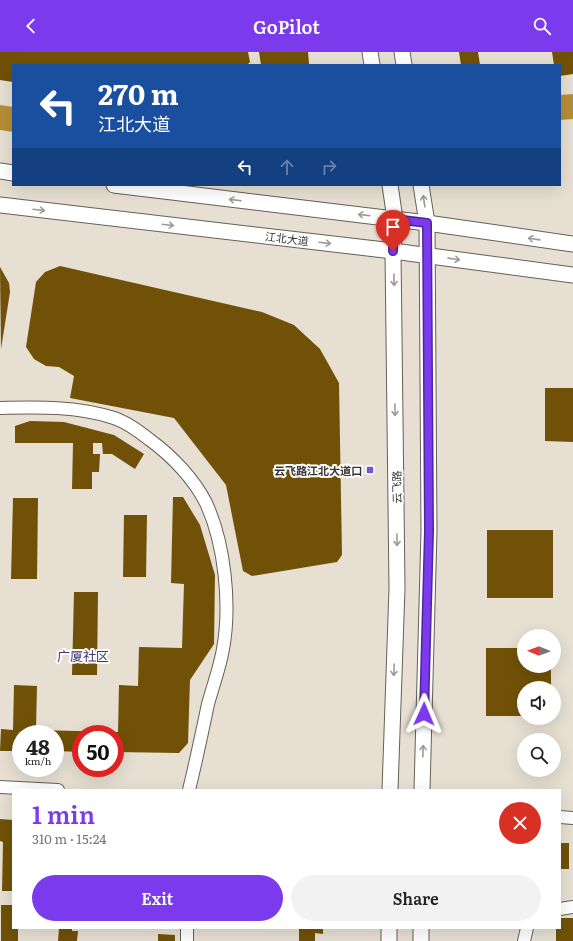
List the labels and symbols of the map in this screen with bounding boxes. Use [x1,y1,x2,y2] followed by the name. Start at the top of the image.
[420,195,428,208] one-way arrow
[229,196,242,203] one-way arrow
[32,206,45,214] one-way arrow
[376,210,410,251] pin
[358,211,371,219] one-way arrow
[161,221,174,229] one-way arrow
[264,227,310,249] street label: 江北大道
[528,235,541,243] one-way arrow
[318,239,331,247] one-way arrow
[447,255,460,263] one-way arrow
[390,273,398,286] one-way arrow
[391,403,399,416] one-way arrow
[274,462,362,478] place label: 云飞路江北大道口
[365,465,375,475] marker: 云飞路江北大道口
[388,470,404,504] street label: 云飞路
[393,533,401,546] one-way arrow
[517,629,561,673] north arrow
[57,646,109,665] district label: 广厦社区
[391,663,398,676] one-way arrow
[403,693,445,735] position arrow
[72,725,124,777] speed limit sign: 50
[419,745,427,758] one-way arrow

